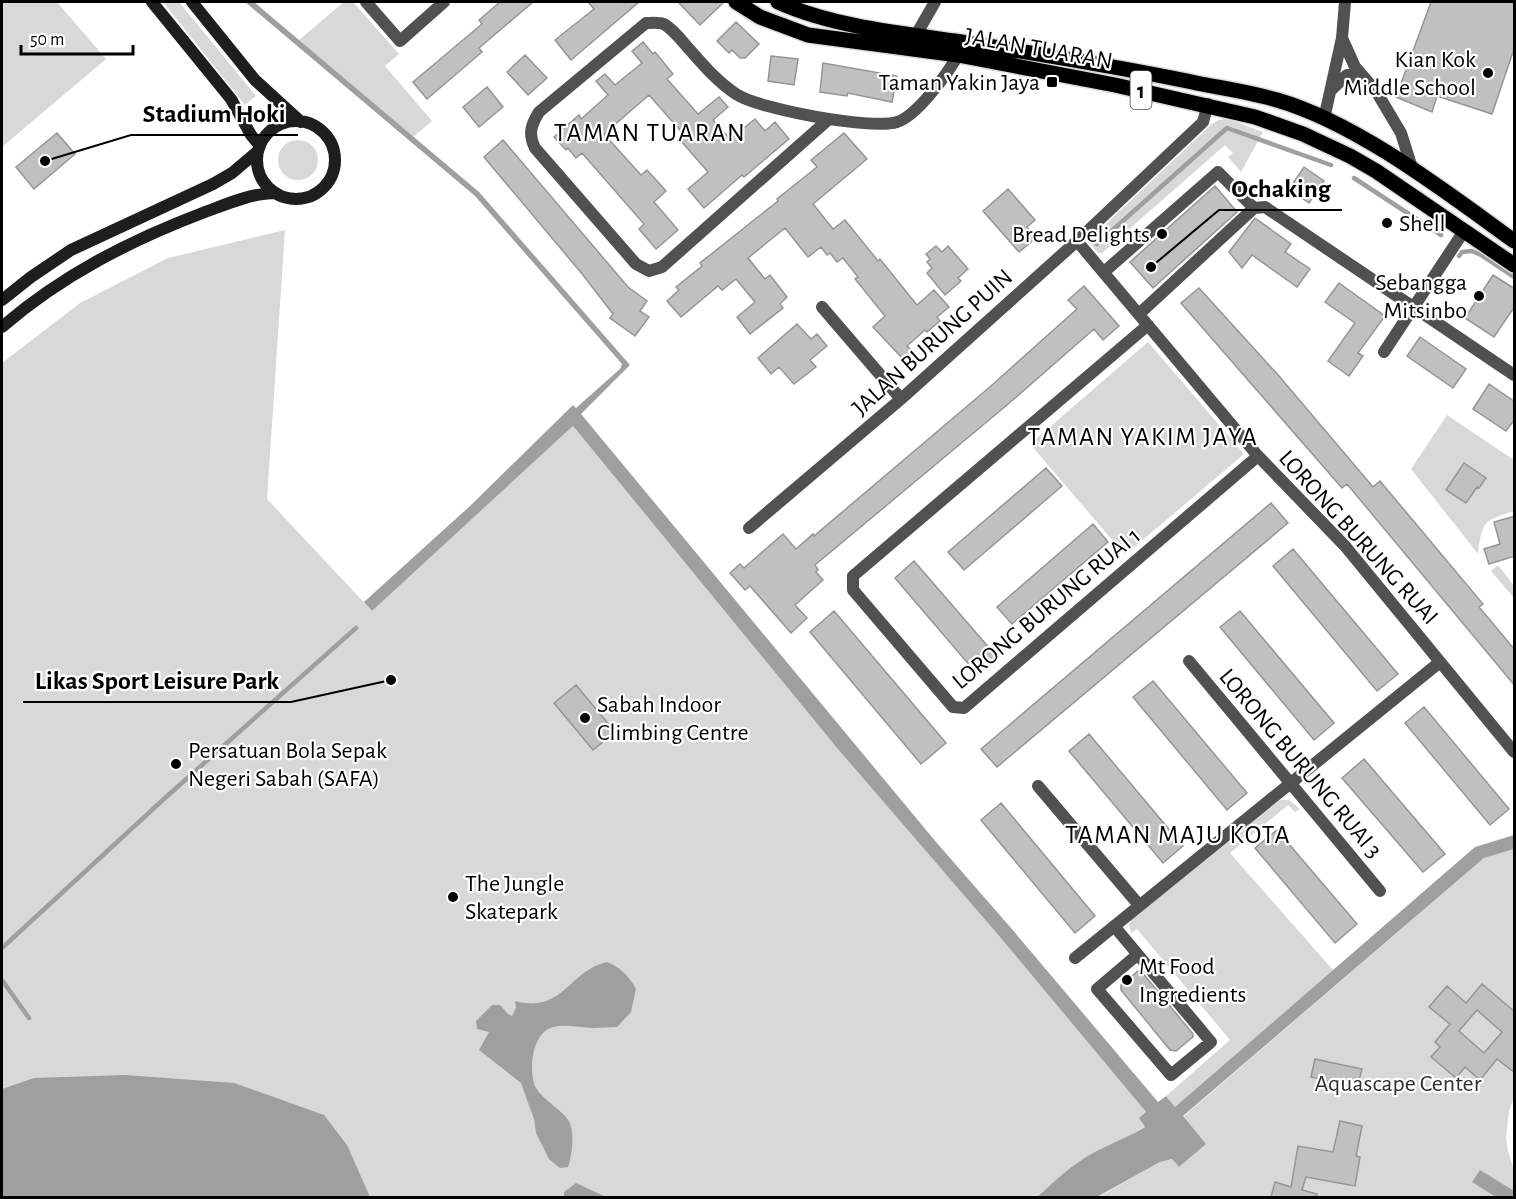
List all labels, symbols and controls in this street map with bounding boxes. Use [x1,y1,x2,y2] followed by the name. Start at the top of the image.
[21,18,134,56] scale bar
[963,24,1114,74] street label: JALAN TUARAN
[30,31,64,49] text: 50 m
[1343,48,1476,100] place label: Kian Kok Middle School
[1481,66,1495,80] marker: Kian Kok Middle School
[879,71,1040,95] place label: Taman Yakin Jaya
[1130,71,1152,109] road number: 1
[1045,75,1059,89] marker: Taman Yakin Jaya
[131,91,298,135] callout: Stadium Hoki
[142,101,286,127] text: Stadium Hoki
[554,120,746,146] district label: TAMAN TUARAN
[1219,166,1342,210] callout: Ochaking
[1231,176,1332,202] text: Ochaking
[1399,212,1446,236] place label: Shell
[1380,216,1394,230] marker: Shell
[1012,223,1150,247] place label: Bread Delights
[1155,227,1169,241] marker: Bread Delights
[848,265,1017,421] street label: JALAN BURUNG PUIN
[1375,271,1467,323] place label: Sebangga Mitsinbo
[1472,289,1486,303] marker: Sebangga Mitsinbo
[1028,424,1258,450] district label: TAMAN YAKIM JAYA
[1274,446,1442,629] street label: LORONG BURUNG RUAI
[948,523,1145,694] street label: LORONG BURUNG RUAI 1
[23,658,291,702] callout: Likas Sport Leisure Park
[1214,664,1386,863] street label: LORONG BURUNG RUAI 3
[35,668,279,694] text: Likas Sport Leisure Park
[597,693,749,745] place label: Sabah Indoor Climbing Centre
[578,711,592,725] marker: Sabah Indoor Climbing Centre
[188,739,387,791] place label: Persatuan Bola Sepak Negeri Sabah (SAFA)
[169,757,183,771] marker: Persatuan Bola Sepak Negeri Sabah (SAFA)
[1065,822,1291,848] district label: TAMAN MAJU KOTA
[465,872,564,924] place label: The Jungle Skatepark
[446,890,460,904] marker: The Jungle Skatepark
[1139,955,1246,1007] place label: Mt Food Ingredients
[1120,973,1134,987] marker: Mt Food Ingredients
[1315,1072,1482,1096] park label: Aquascape Center

